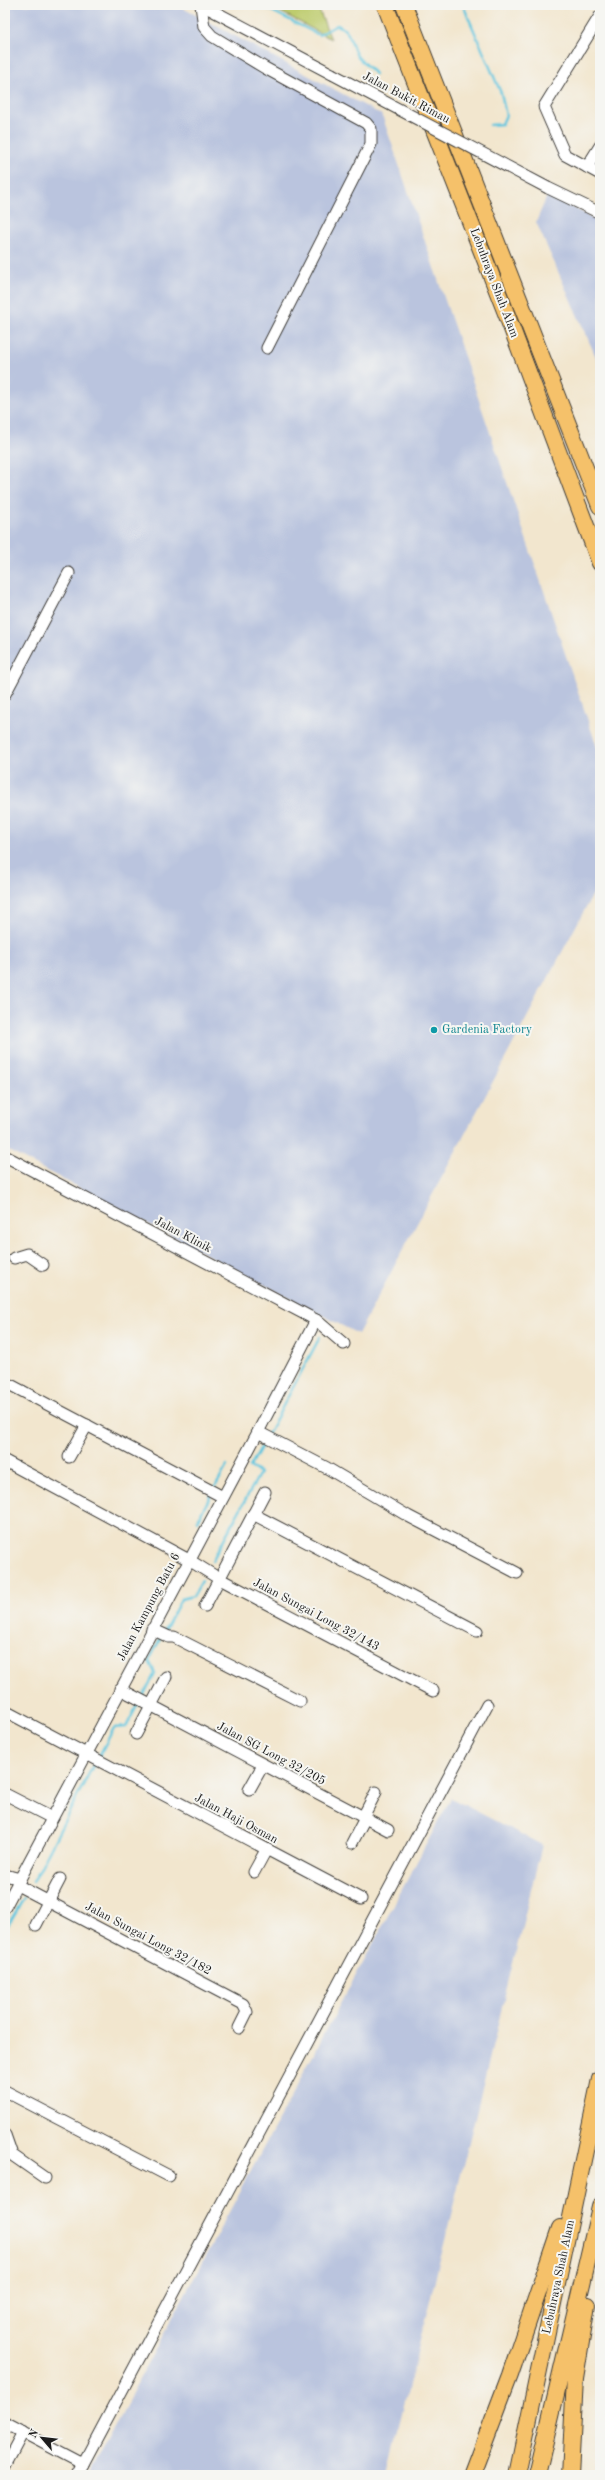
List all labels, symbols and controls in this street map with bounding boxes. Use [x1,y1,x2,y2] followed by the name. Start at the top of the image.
[360,70,452,126] street label: Jalan Bukit Rimau
[468,227,521,340] street label: Lebuhraya Shah Alam
[442,1024,533,1036] place label: Gardenia Factory
[429,1025,439,1035] marker: Gardenia Factory
[152,1215,214,1255] street label: Jalan Klinik
[116,1551,182,1663] street label: Jalan Kampung Batu 6
[251,1577,381,1653] street label: Jalan Sungai Long 32/143
[215,1719,328,1788] street label: Jalan SG Long 32/205
[192,1792,280,1846] street label: Jalan Haji Osman
[83,1901,213,1977] street label: Jalan Sungai Long 32/182
[541,2218,577,2335] street label: Lebuhraya Shah Alam
[22,2418,62,2458] north arrow
[28,2427,42,2440] text: N

